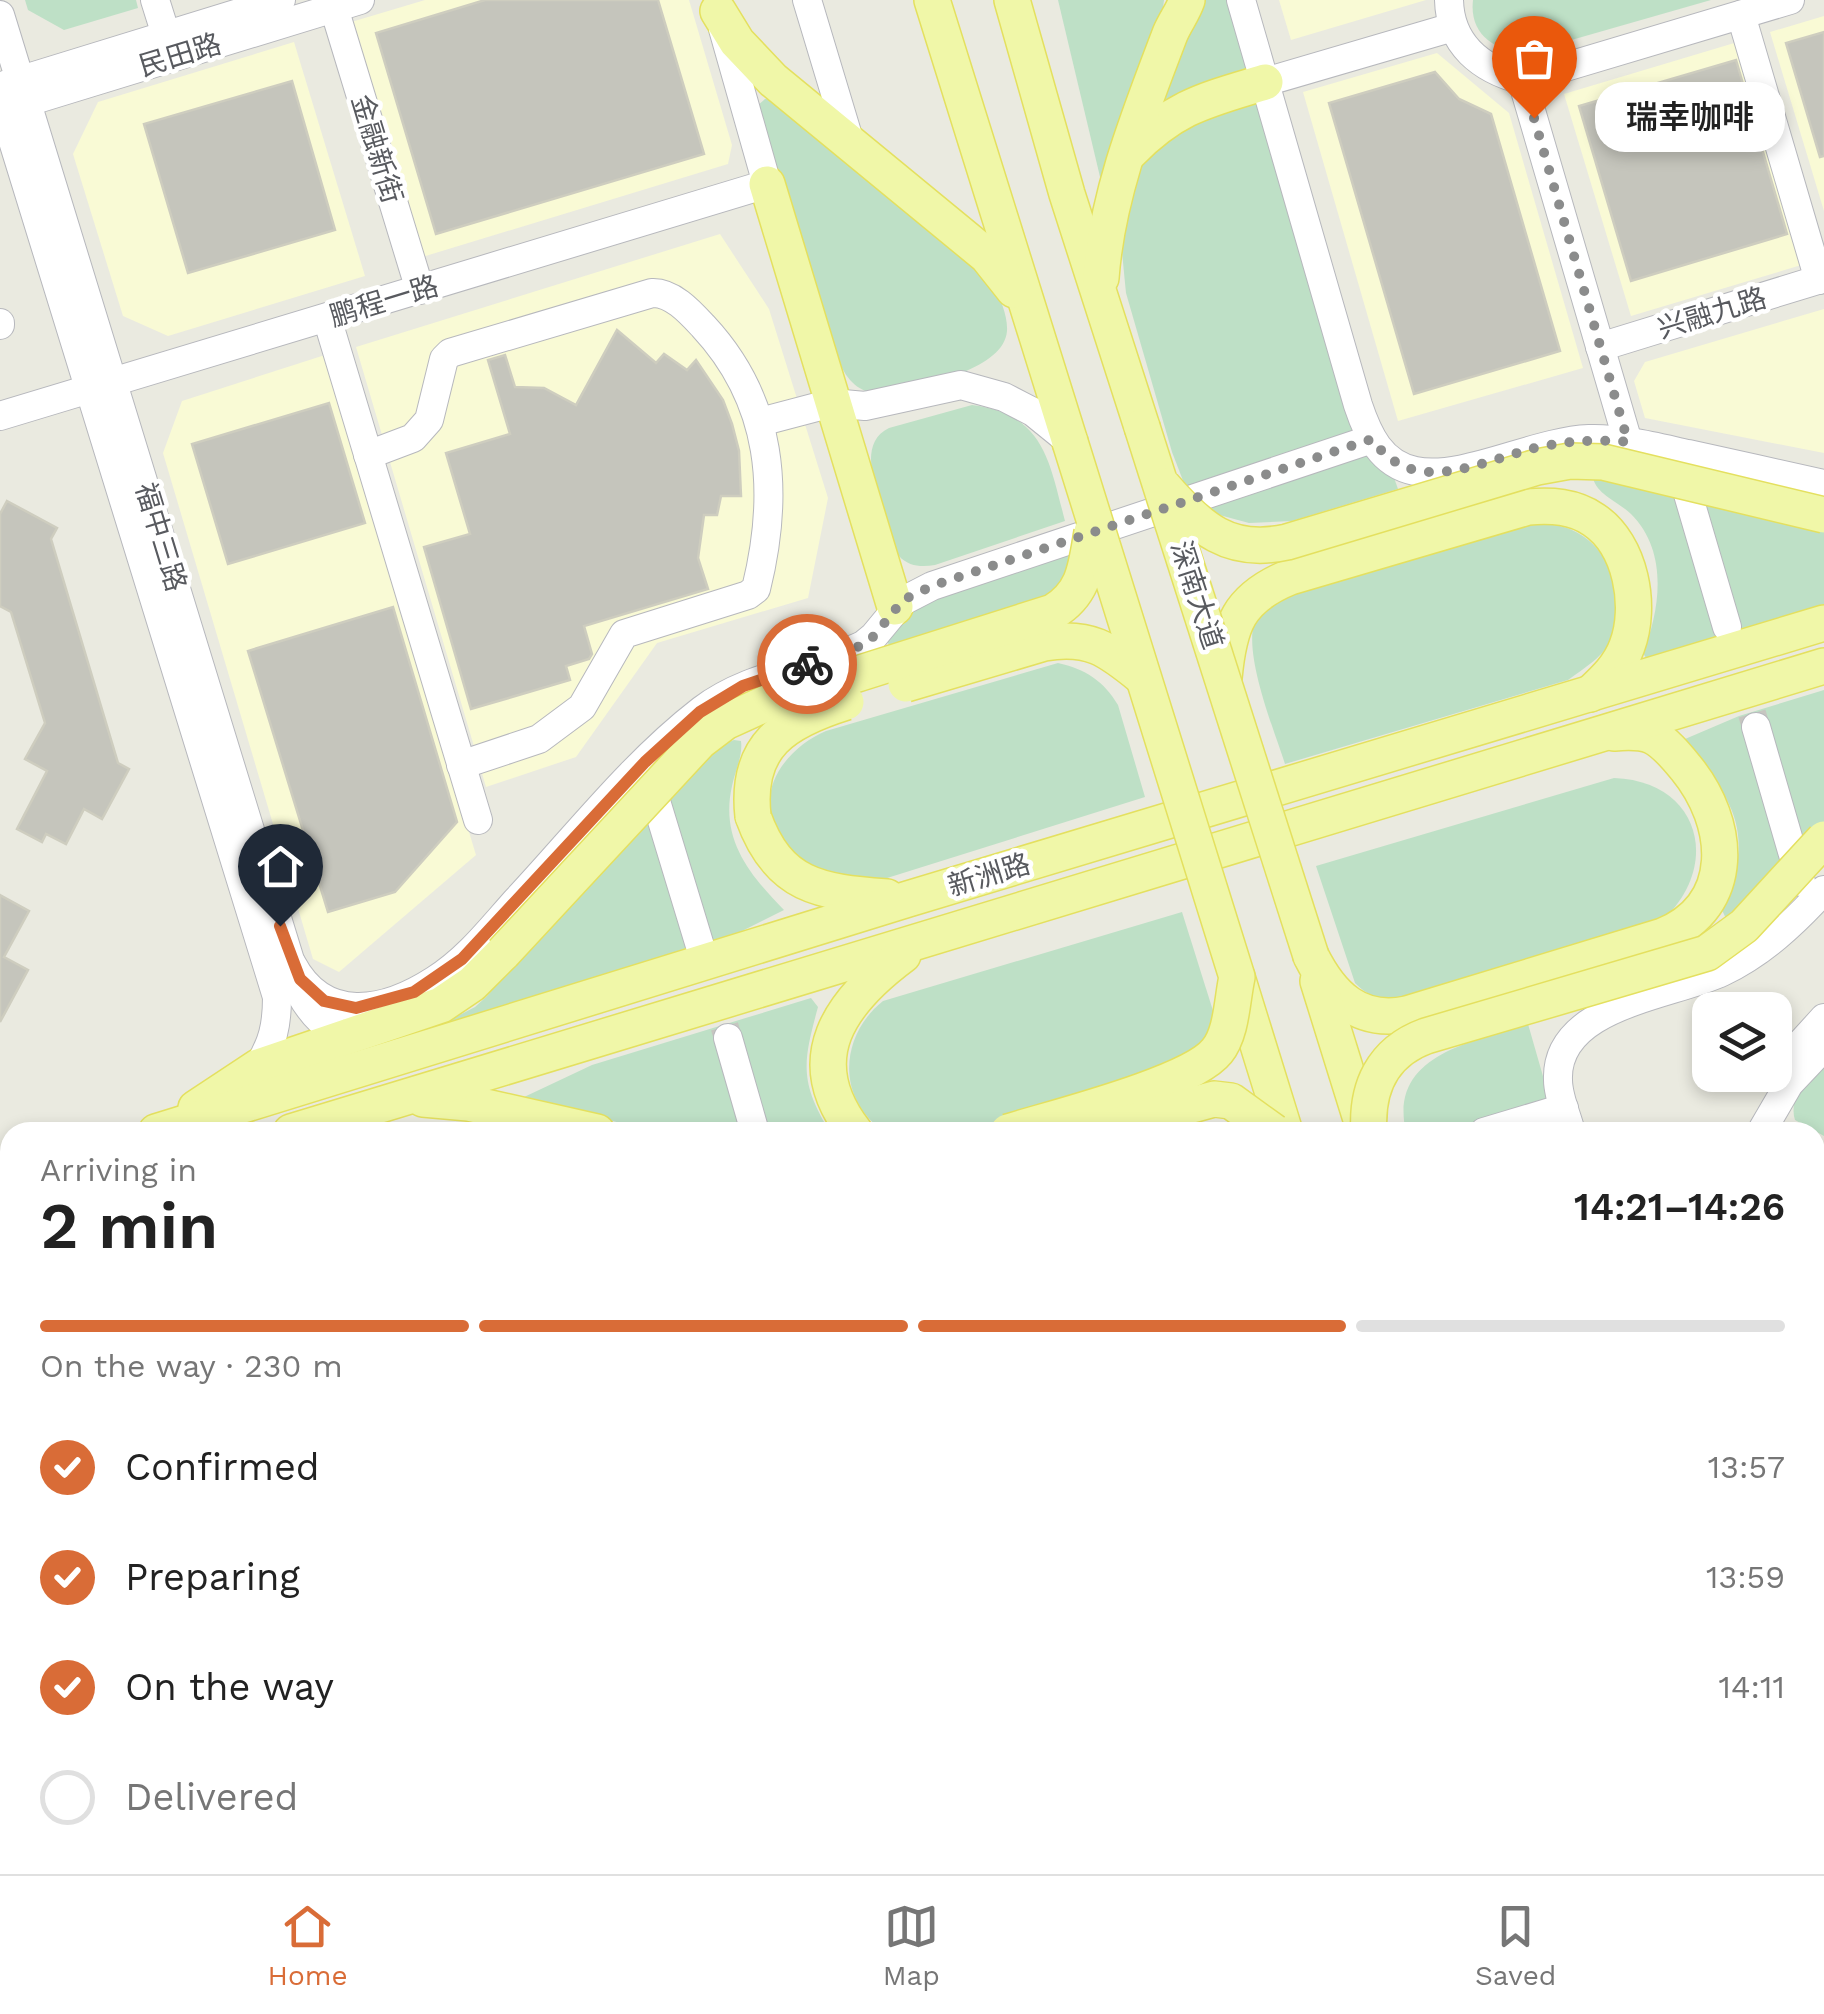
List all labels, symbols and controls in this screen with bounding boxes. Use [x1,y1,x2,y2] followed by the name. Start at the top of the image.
[1492,16,1577,119] pin
[135,27,225,83] street label: 民田路
[1507,31,1562,86] icon: bag
[1594,83,1784,153] callout: 瑞幸咖啡
[345,91,409,207] street label: 金融新街
[1626,98,1754,136] text: 瑞幸咖啡
[326,269,442,333] street label: 鹏程一路
[1654,281,1770,345] street label: 兴融九路
[129,479,193,595] street label: 福中三路
[1164,537,1230,653] street label: 深南大道
[757,614,857,714] courier
[780,637,835,692] icon: bike
[238,824,323,927] pin
[253,839,308,894] icon: home
[944,847,1034,903] street label: 新洲路
[1692,992,1792,1092] map controls
[1692,992,1792,1092] button: layers
[40,1151,197,1189] text: Arriving in
[1574,1185,1785,1229] text: 14:21–14:26
[40,1188,218,1264] text: 2 min
[40,1347,343,1385] text: On the way · 230 m
[40,1440,95,1495] icon: check
[125,1445,320,1489] text: Confirmed
[1708,1448,1785,1486] text: 13:57
[40,1550,95,1605] icon: check
[125,1555,300,1599] text: Preparing
[1706,1558,1785,1596] text: 13:59
[40,1660,95,1715] icon: check
[125,1665,334,1709] text: On the way
[1719,1668,1785,1706] text: 14:11
[125,1775,298,1819] text: Delivered
[268,1899,348,1992] tab: Home
[883,1899,940,1992] tab: Map
[1475,1899,1556,1992] tab: Saved

